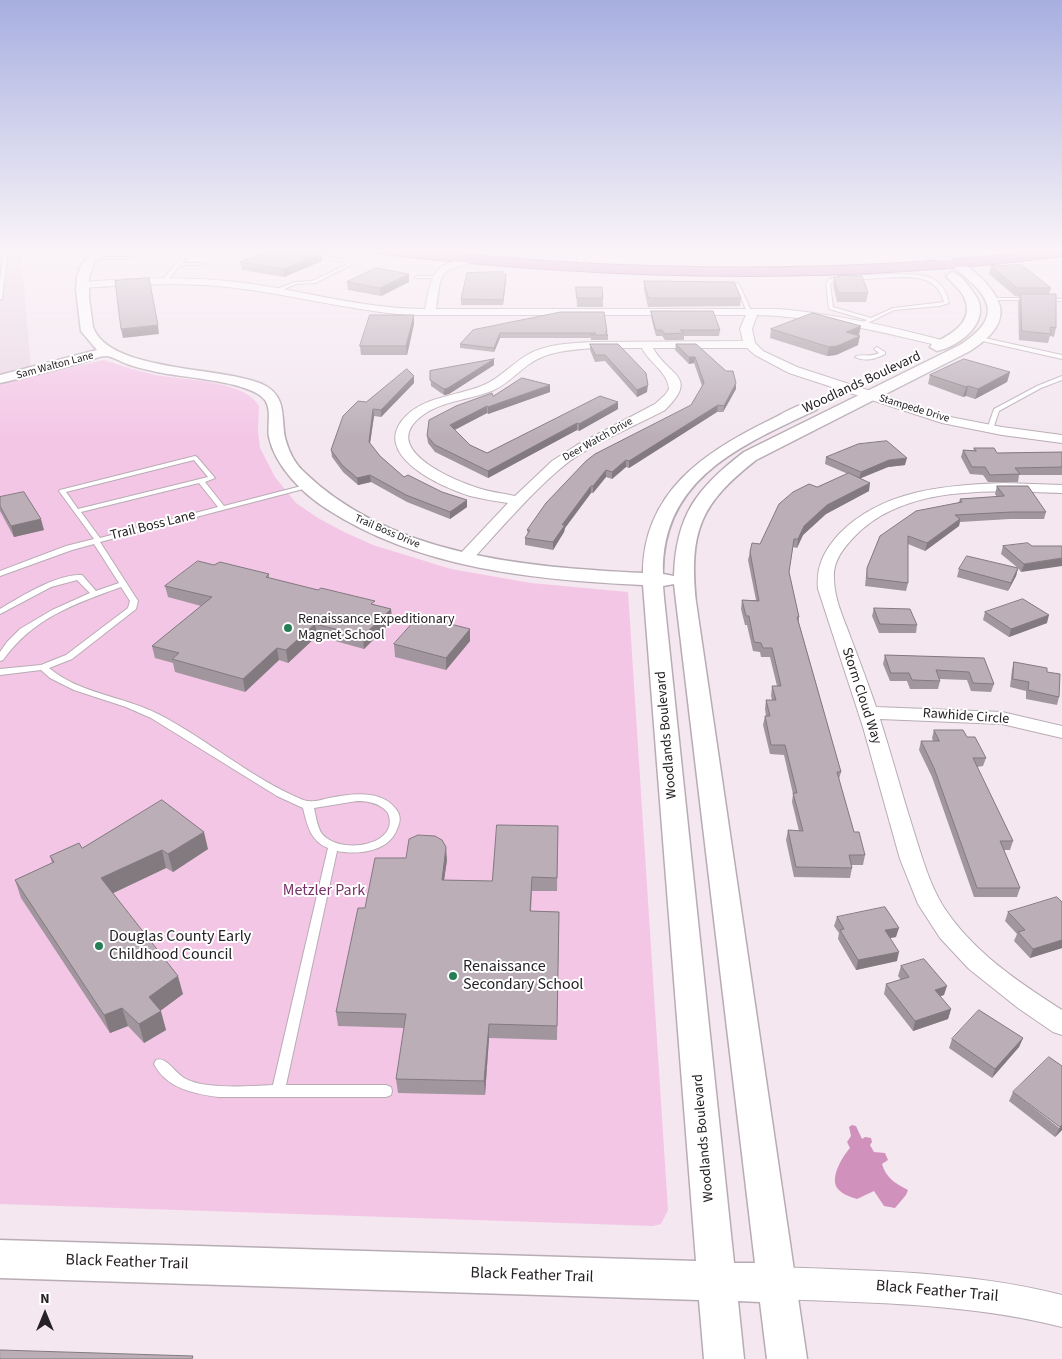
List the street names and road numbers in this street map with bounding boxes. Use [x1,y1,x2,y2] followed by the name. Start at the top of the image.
[800,348,924,418] street label: Woodlands Boulevard
[15,349,95,383] street label: Sam Walton Lane
[877,392,951,426] street label: Stampede Drive
[561,415,635,465] street label: Deer Watch Drive
[109,507,197,545] street label: Trail Boss Lane
[352,512,422,552] street label: Trail Boss Drive
[838,646,884,746] street label: Storm Cloud Way
[653,670,681,800] street label: Woodlands Boulevard
[922,706,1010,728] street label: Rawhide Circle
[690,1073,718,1203] street label: Woodlands Boulevard
[65,1251,189,1275] street label: Black Feather Trail
[470,1264,594,1288] street label: Black Feather Trail
[875,1277,999,1307] street label: Black Feather Trail

